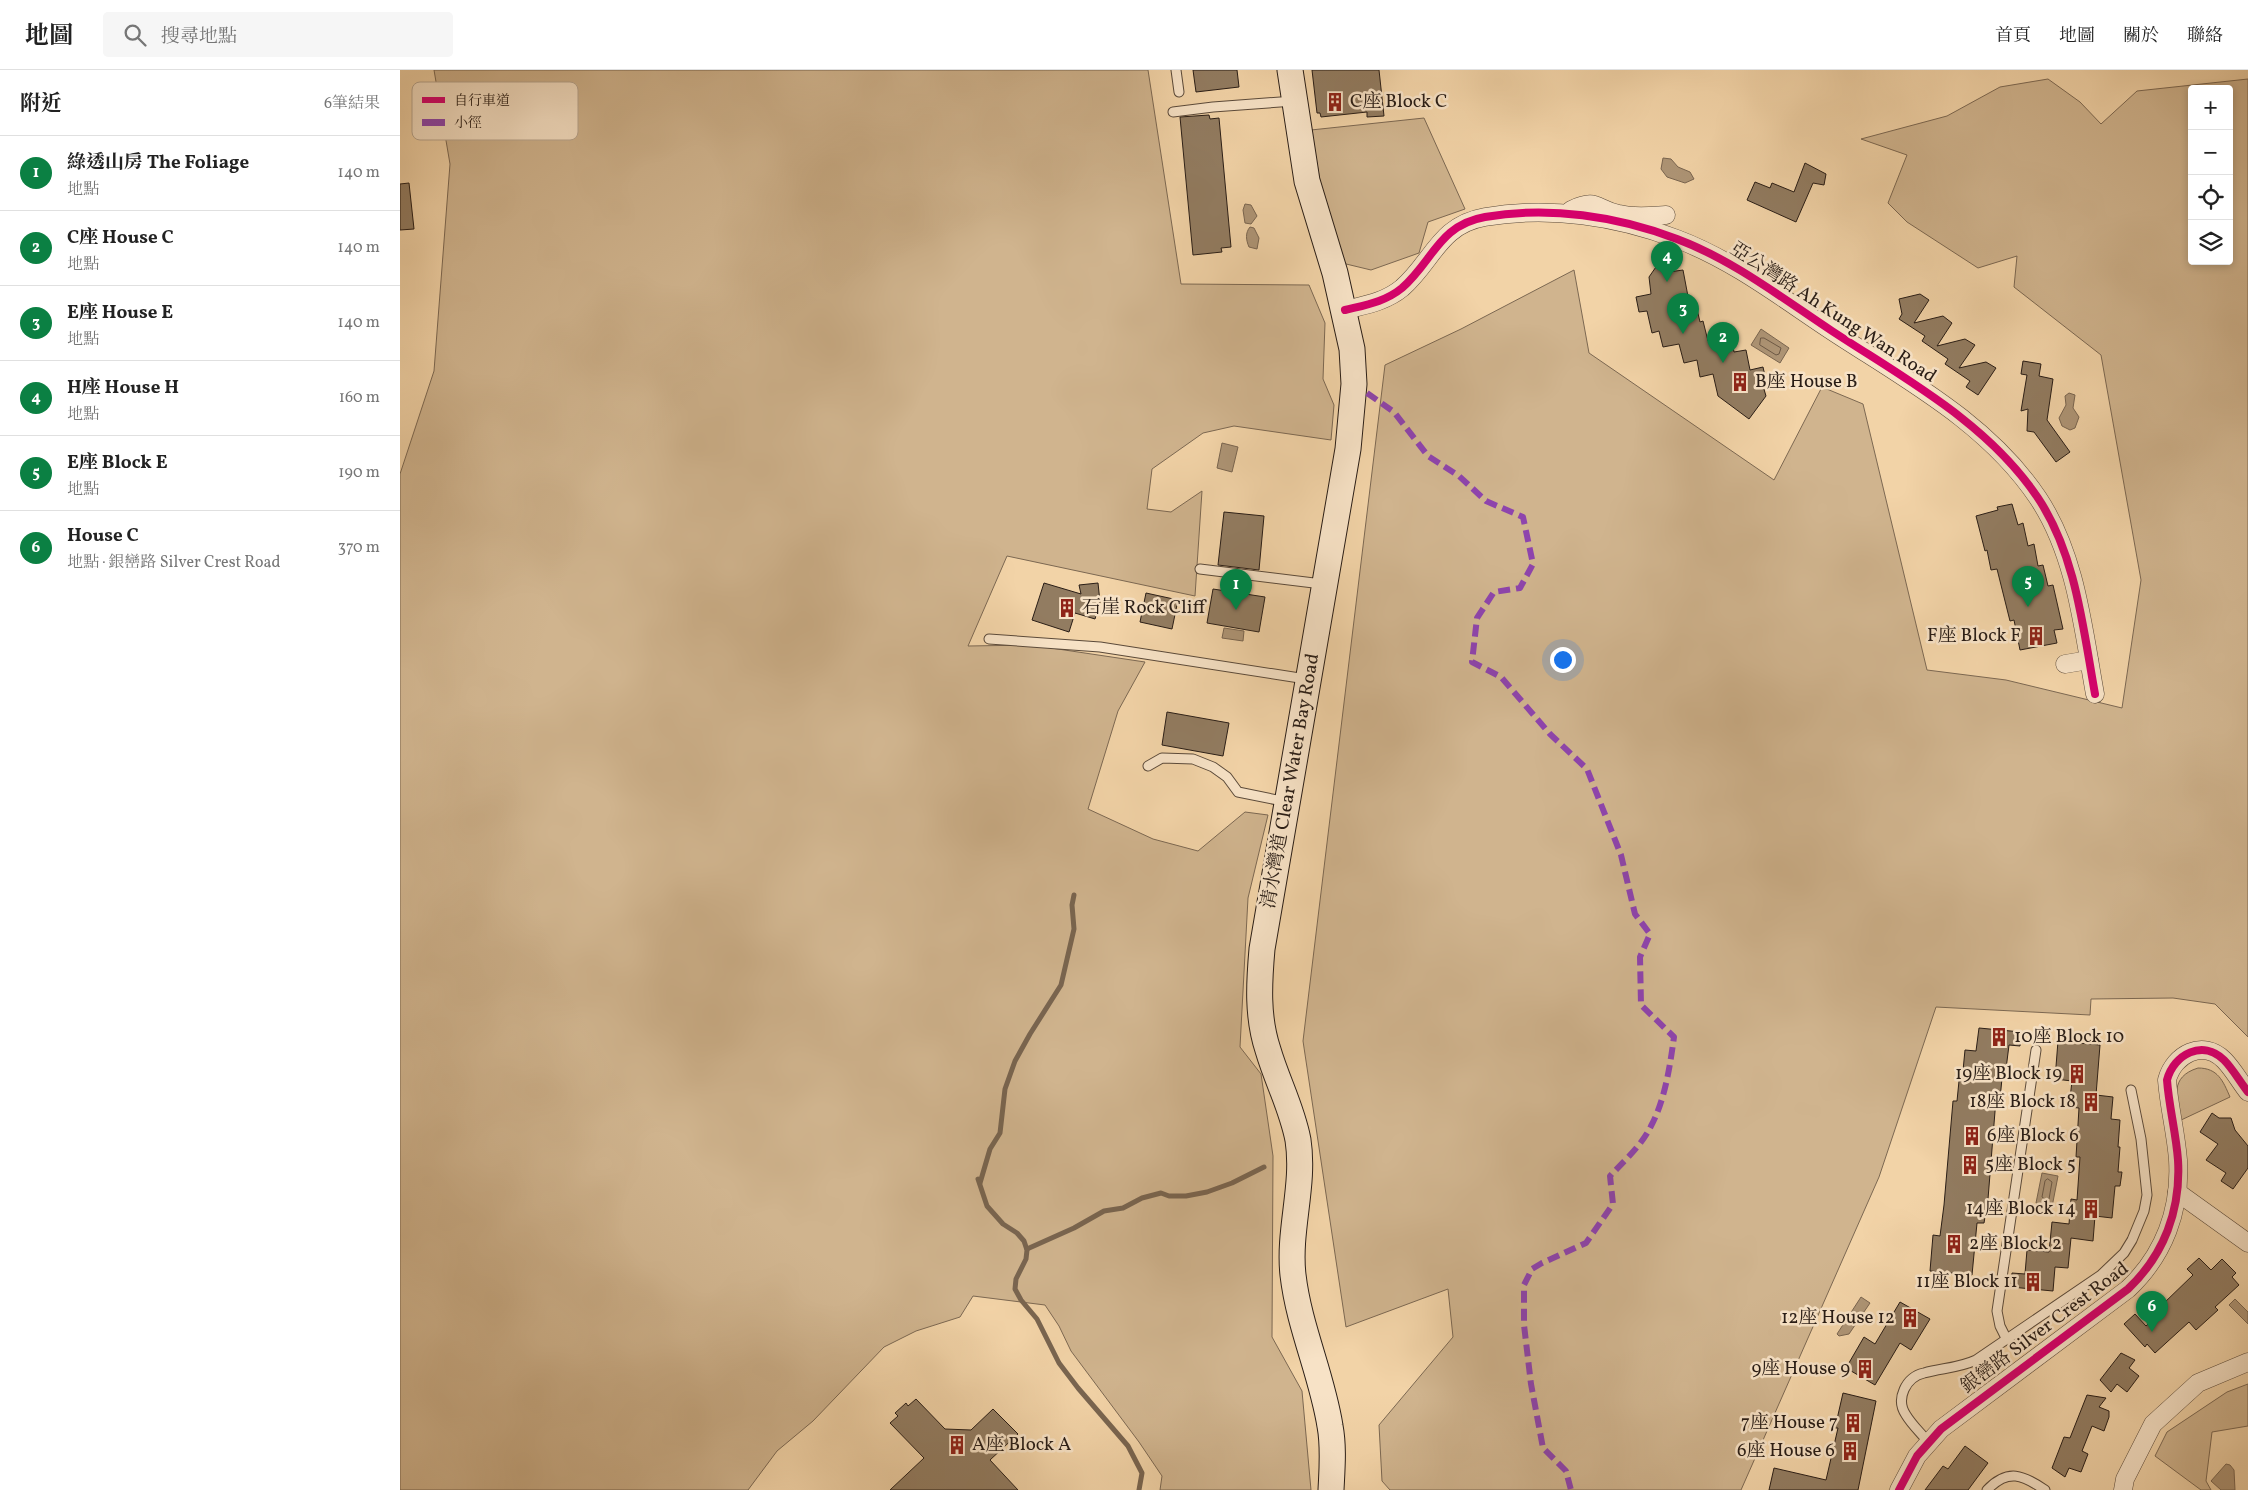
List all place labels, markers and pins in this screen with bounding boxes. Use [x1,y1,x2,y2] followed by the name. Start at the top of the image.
[1350,89,1447,115] place label: C座 Block C
[1324,91,1346,113] building icon: C座 Block C
[1651,241,1683,282] pin: 4
[1667,293,1699,334] pin: 3
[1707,322,1739,363] pin: 2
[1755,369,1858,395] place label: B座 House B
[1729,371,1751,393] building icon: B座 House B
[2012,566,2044,607] pin: 5
[1220,569,1252,610] pin: 1
[1082,595,1208,621] place label: 石崖 Rock Cliff
[1056,597,1078,619] building icon: 石崖 Rock Cliff
[1927,623,2021,649] place label: F座 Block F
[2025,625,2047,647] building icon: F座 Block F
[2014,1024,2124,1050] place label: 10座 Block 10
[1988,1026,2010,1048] building icon: 10座 Block 10
[1955,1061,2062,1087] place label: 19座 Block 19
[2066,1063,2088,1085] building icon: 19座 Block 19
[1969,1089,2076,1115] place label: 18座 Block 18
[2080,1091,2102,1113] building icon: 18座 Block 18
[1987,1123,2079,1149] place label: 6座 Block 6
[1961,1125,1983,1147] building icon: 6座 Block 6
[1985,1152,2076,1178] place label: 5座 Block 5
[1959,1154,1981,1176] building icon: 5座 Block 5
[1966,1196,2076,1222] place label: 14座 Block 14
[2080,1198,2102,1220] building icon: 14座 Block 14
[1969,1231,2062,1257] place label: 2座 Block 2
[1943,1233,1965,1255] building icon: 2座 Block 2
[1916,1269,2018,1295] place label: 11座 Block 11
[2022,1271,2044,1293] building icon: 11座 Block 11
[2136,1291,2168,1332] pin: 6
[1781,1305,1895,1331] place label: 12座 House 12
[1899,1307,1921,1329] building icon: 12座 House 12
[1751,1356,1850,1382] place label: 9座 House 9
[1854,1358,1876,1380] building icon: 9座 House 9
[1741,1410,1838,1436] place label: 7座 House 7
[1842,1412,1864,1434] building icon: 7座 House 7
[972,1432,1071,1458] place label: A座 Block A
[946,1434,968,1456] building icon: A座 Block A
[1737,1438,1835,1464] place label: 6座 House 6
[1839,1440,1861,1462] building icon: 6座 House 6

